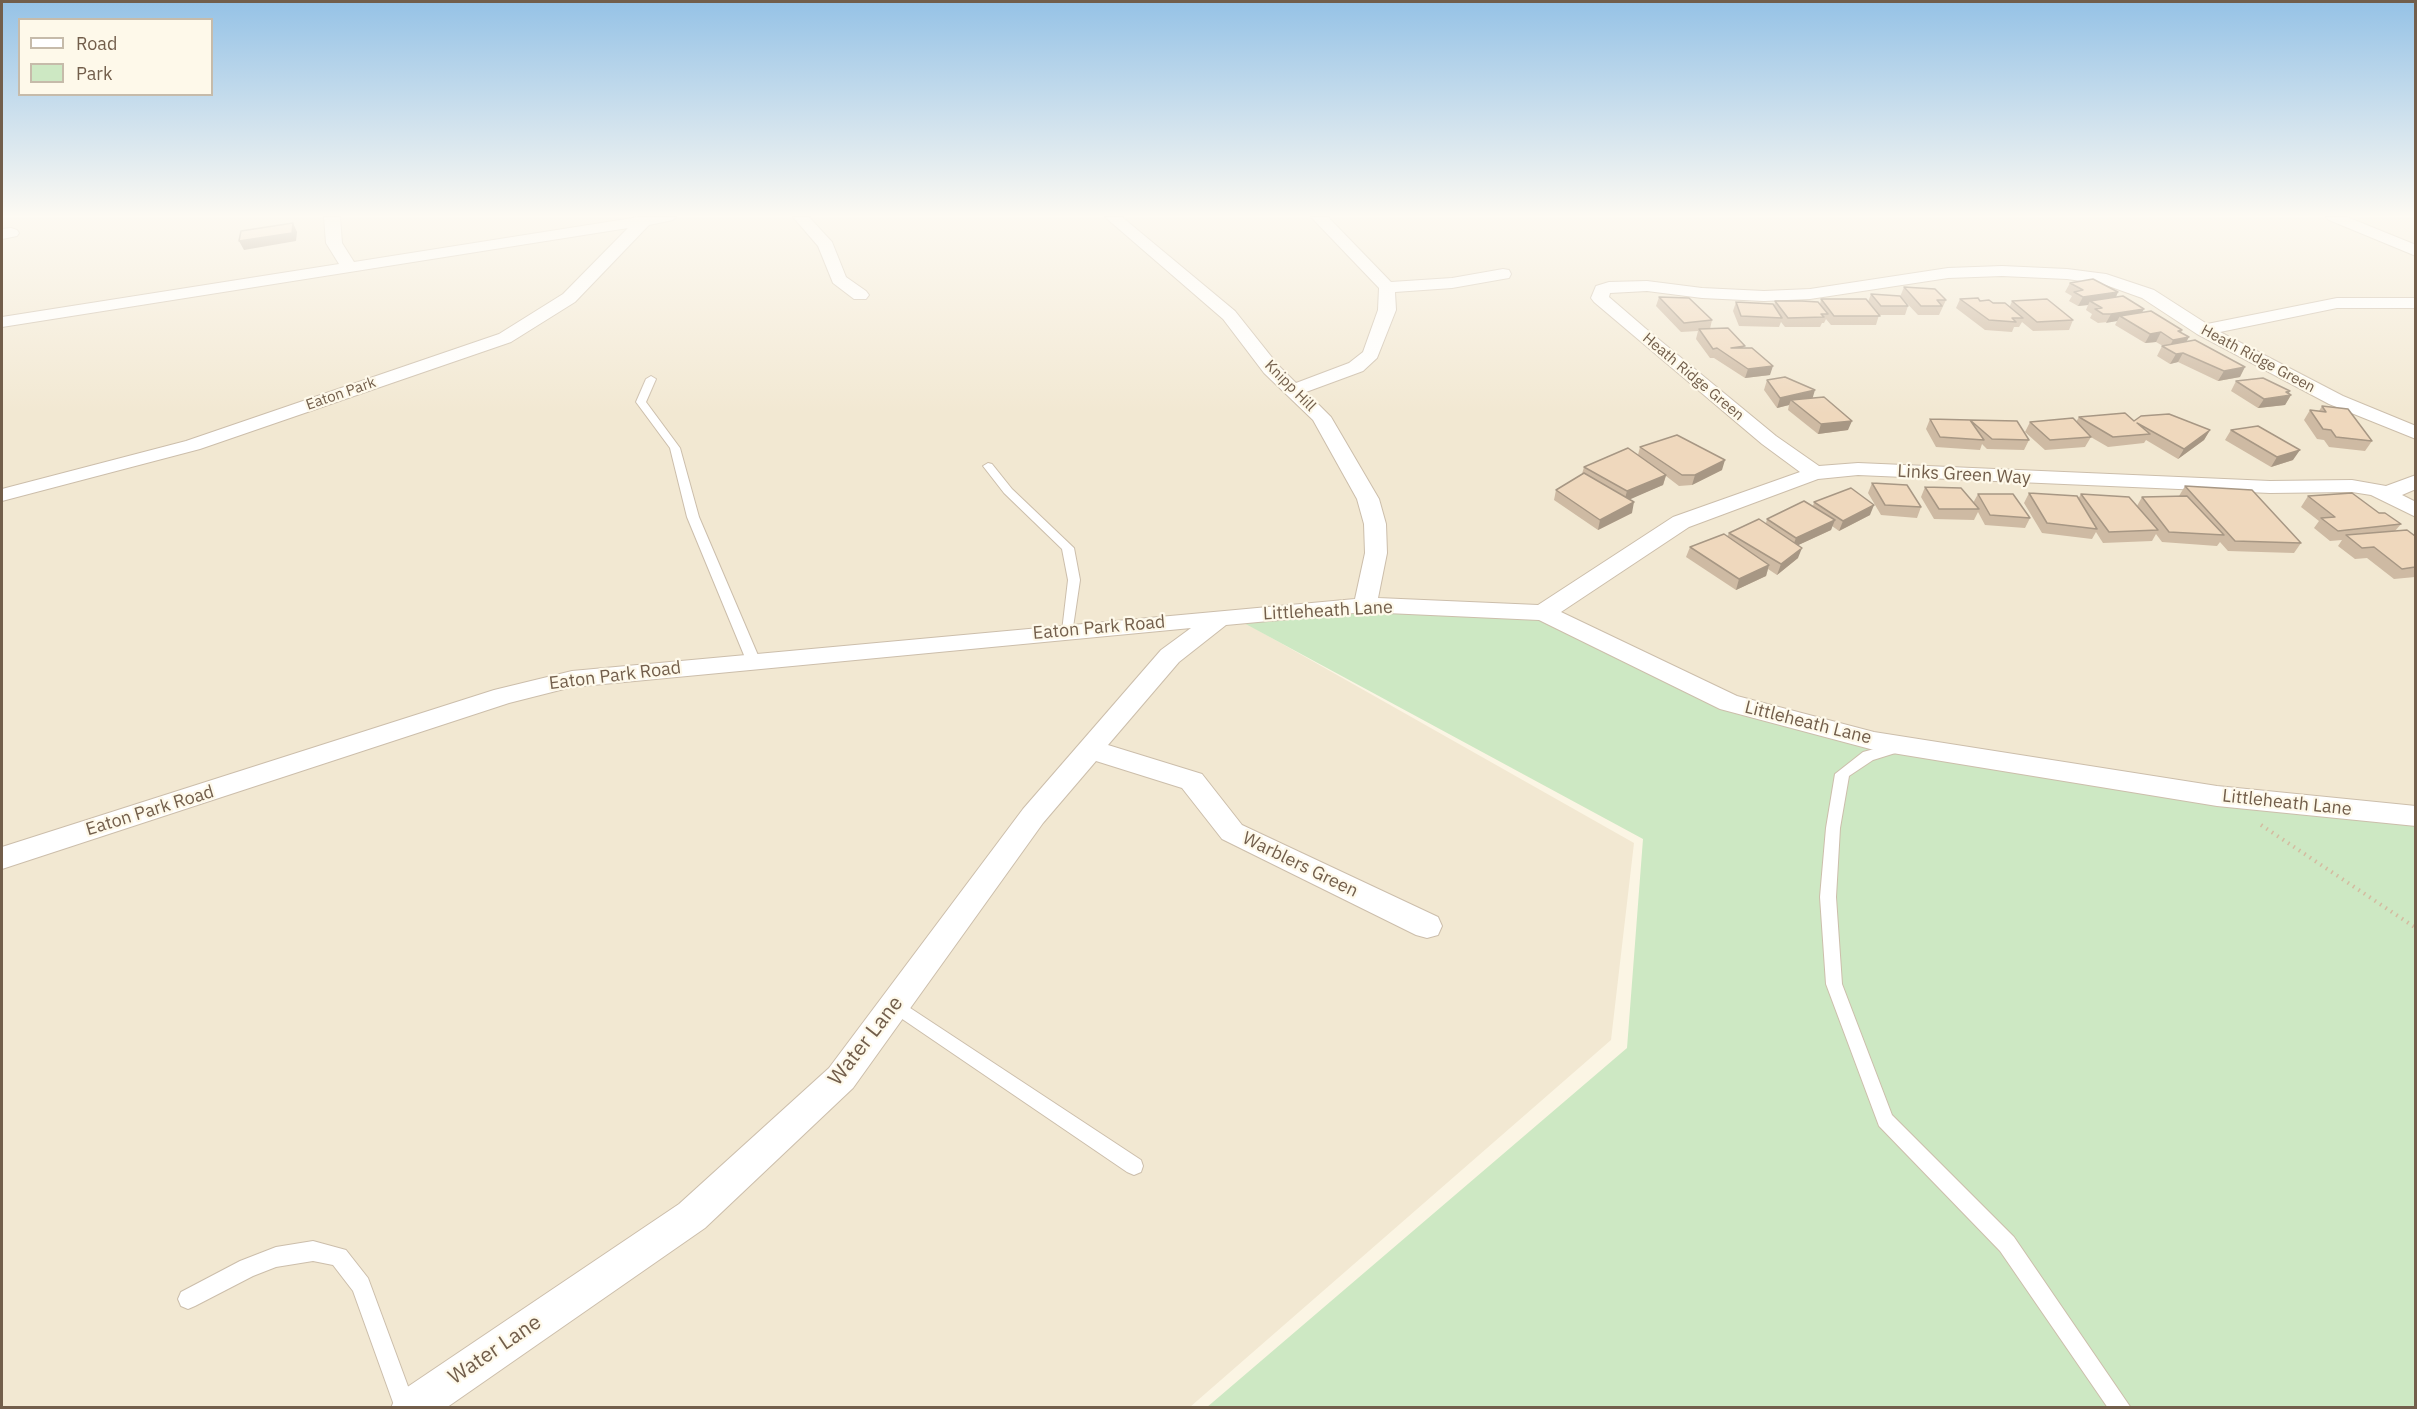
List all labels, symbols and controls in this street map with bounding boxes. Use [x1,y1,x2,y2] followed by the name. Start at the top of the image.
[18,18,213,96] legend
[76,32,117,55] text: Road
[76,62,112,85] text: Park
[2198,321,2318,397] street label: Heath Ridge Green
[1639,329,1747,425] street label: Heath Ridge Green
[1261,357,1319,415] street label: Knipp Hill
[304,374,378,414] street label: Eaton Park
[1897,461,2031,489] street label: Links Green Way
[1263,597,1393,625] street label: Littleheath Lane
[1032,611,1166,645] street label: Eaton Park Road
[548,657,682,695] street label: Eaton Park Road
[1742,697,1874,749] street label: Littleheath Lane
[83,781,217,841] street label: Eaton Park Road
[2221,785,2353,821] street label: Littleheath Lane
[1239,828,1361,902] street label: Warblers Green
[823,991,909,1091] street label: Water Lane
[444,1310,546,1390] street label: Water Lane

